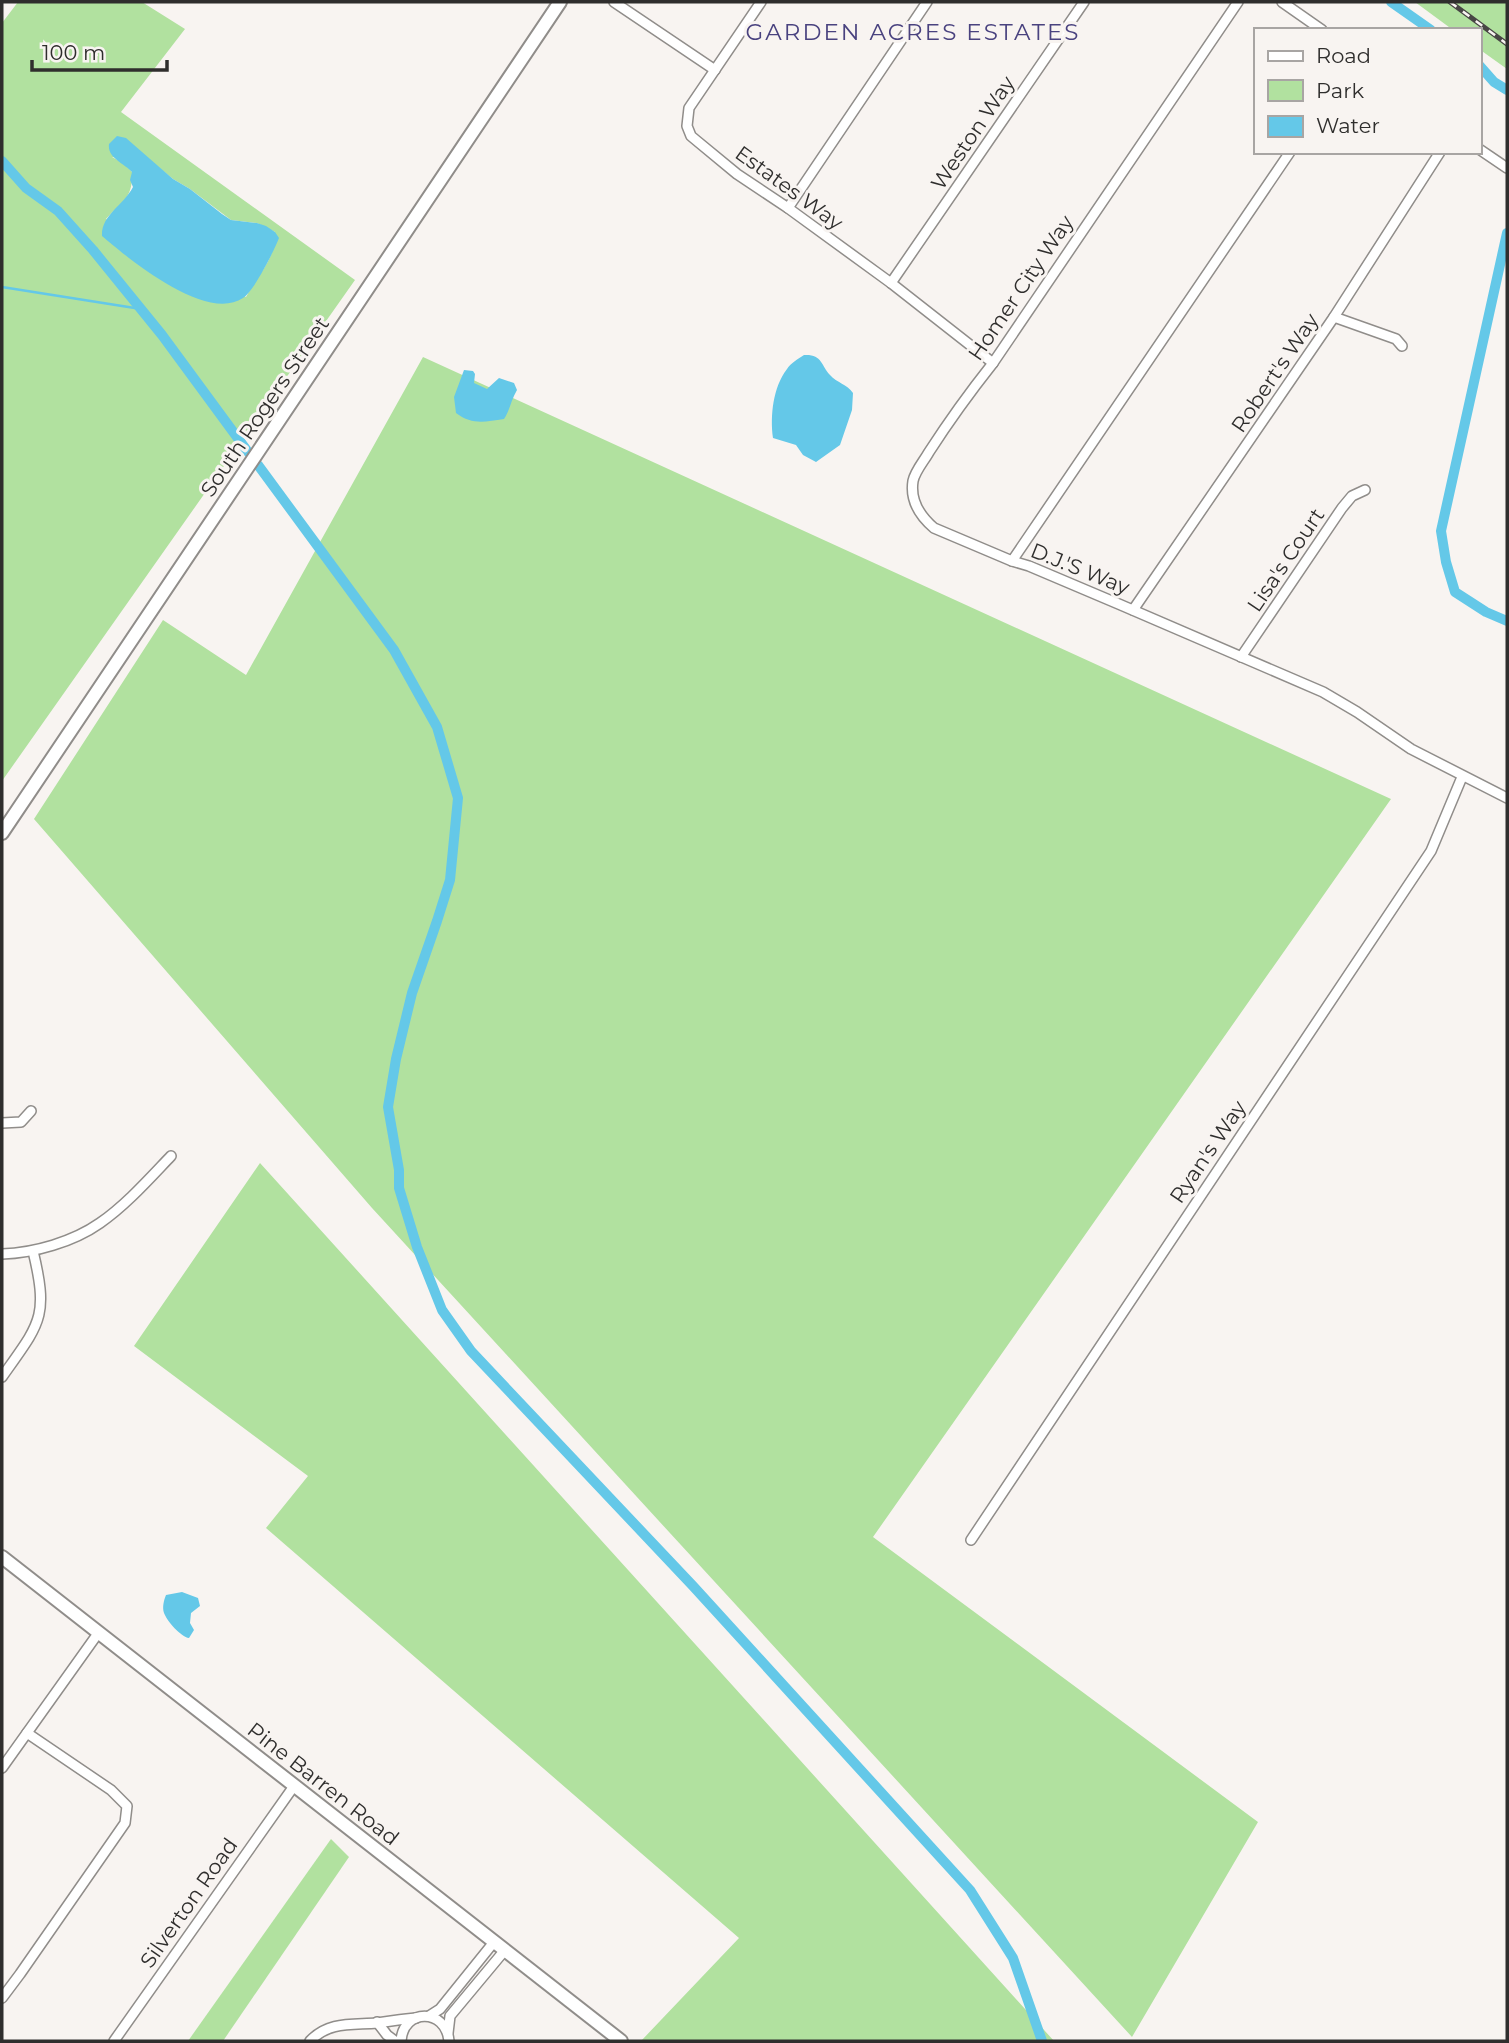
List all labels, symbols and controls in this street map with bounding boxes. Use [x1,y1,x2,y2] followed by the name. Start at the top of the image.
[746,18,1080,46] district label: GARDEN ACRES ESTATES
[32,28,166,72] scale bar
[1254,28,1481,154] legend
[42,40,105,65] text: 100 m
[1316,43,1371,68] text: Road
[925,71,1020,194] street label: Weston Way
[1316,78,1364,103] text: Park
[1316,113,1380,138] text: Water
[731,140,848,235] street label: Estates Way
[963,210,1079,365] street label: Homer City Way
[1226,308,1324,437] street label: Robert's Way
[195,312,334,501] street label: South Rogers Street
[1242,503,1329,616] street label: Lisa's Court
[1027,537,1134,600] street label: D.J.'S Way
[1164,1095,1251,1208] street label: Ryan's Way
[243,1717,404,1850] street label: Pine Barren Road
[135,1833,243,1972] street label: Silverton Road

